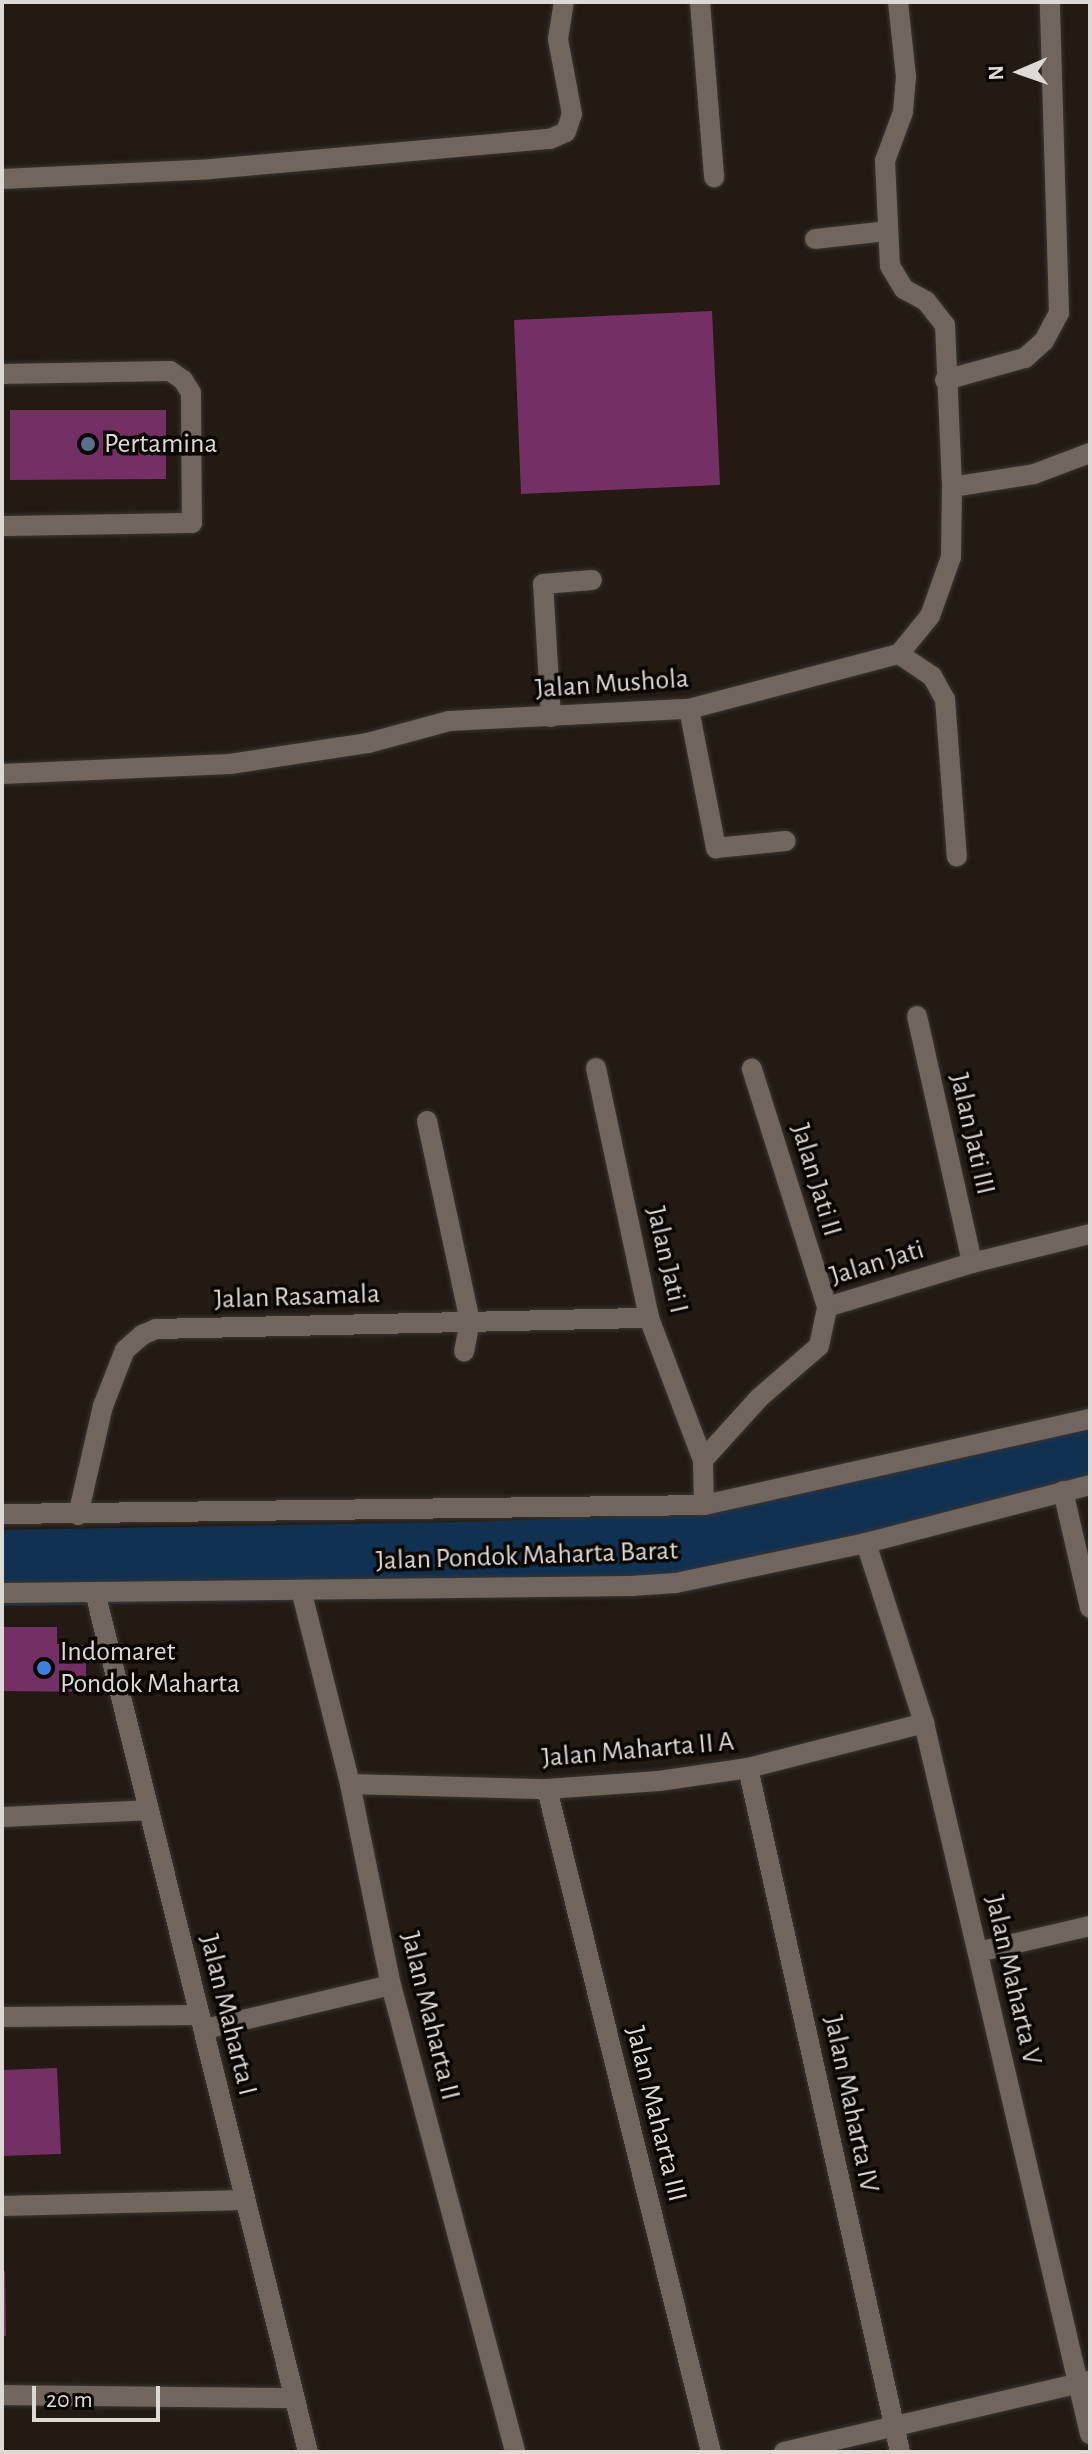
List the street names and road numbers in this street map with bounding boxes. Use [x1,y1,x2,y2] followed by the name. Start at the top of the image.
[534,662,690,706] street label: Jalan Mushola
[942,1070,1002,1198] street label: Jalan Jati III
[783,1120,849,1240] street label: Jalan Jati II
[638,1203,696,1317] street label: Jalan Jati I
[826,1233,928,1293] street label: Jalan Jati
[214,1277,380,1317] street label: Jalan Rasamala
[375,1534,679,1578] street label: Jalan Pondok Maharta Barat
[540,1725,736,1775] street label: Jalan Maharta II A
[977,1892,1049,2068] street label: Jalan Maharta V
[393,1928,467,2104] street label: Jalan Maharta II
[192,1931,264,2099] street label: Jalan Maharta I
[816,2012,886,2196] street label: Jalan Maharta IV
[618,2023,694,2205] street label: Jalan Maharta III

